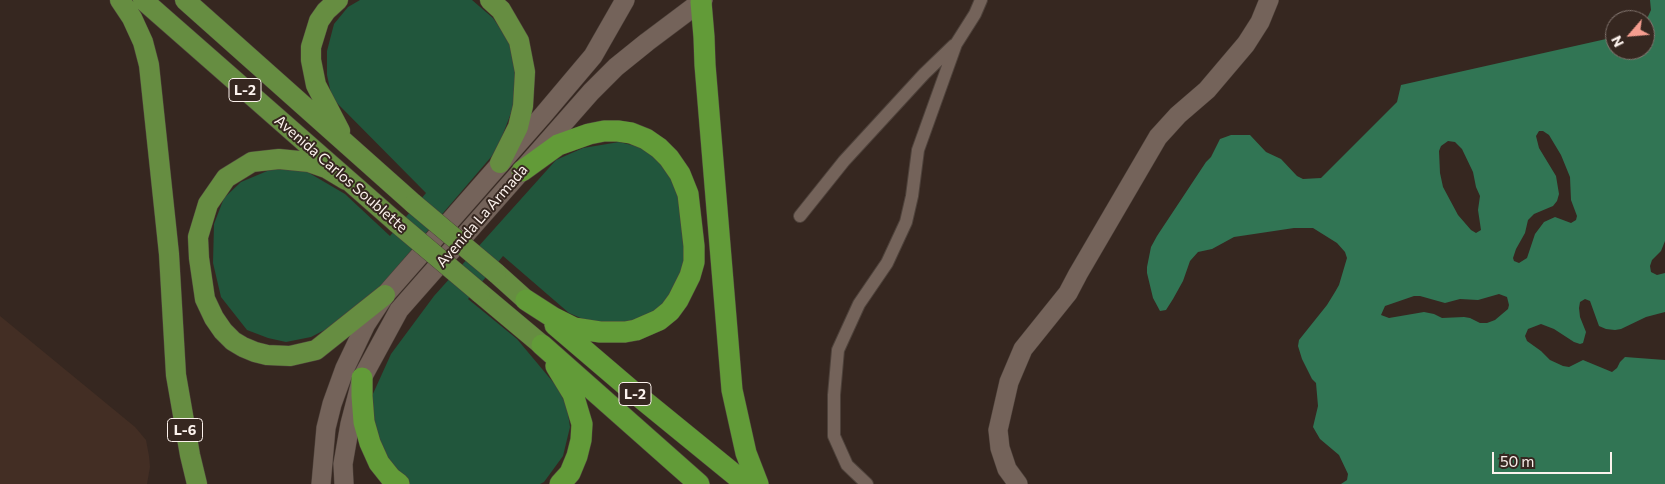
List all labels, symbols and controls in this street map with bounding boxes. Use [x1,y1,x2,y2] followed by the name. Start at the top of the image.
[1605,10,1655,60] north arrow
[1607,33,1627,50] text: N
[229,78,261,102] road number: L-2
[271,111,411,237] street label: Avenida Carlos Soublette
[433,161,531,271] street label: Avenida La Armada
[619,382,651,406] road number: L-2
[168,418,202,442] road number: L-6
[1495,442,1615,474] scale bar
[1500,452,1534,470] text: 50 m

